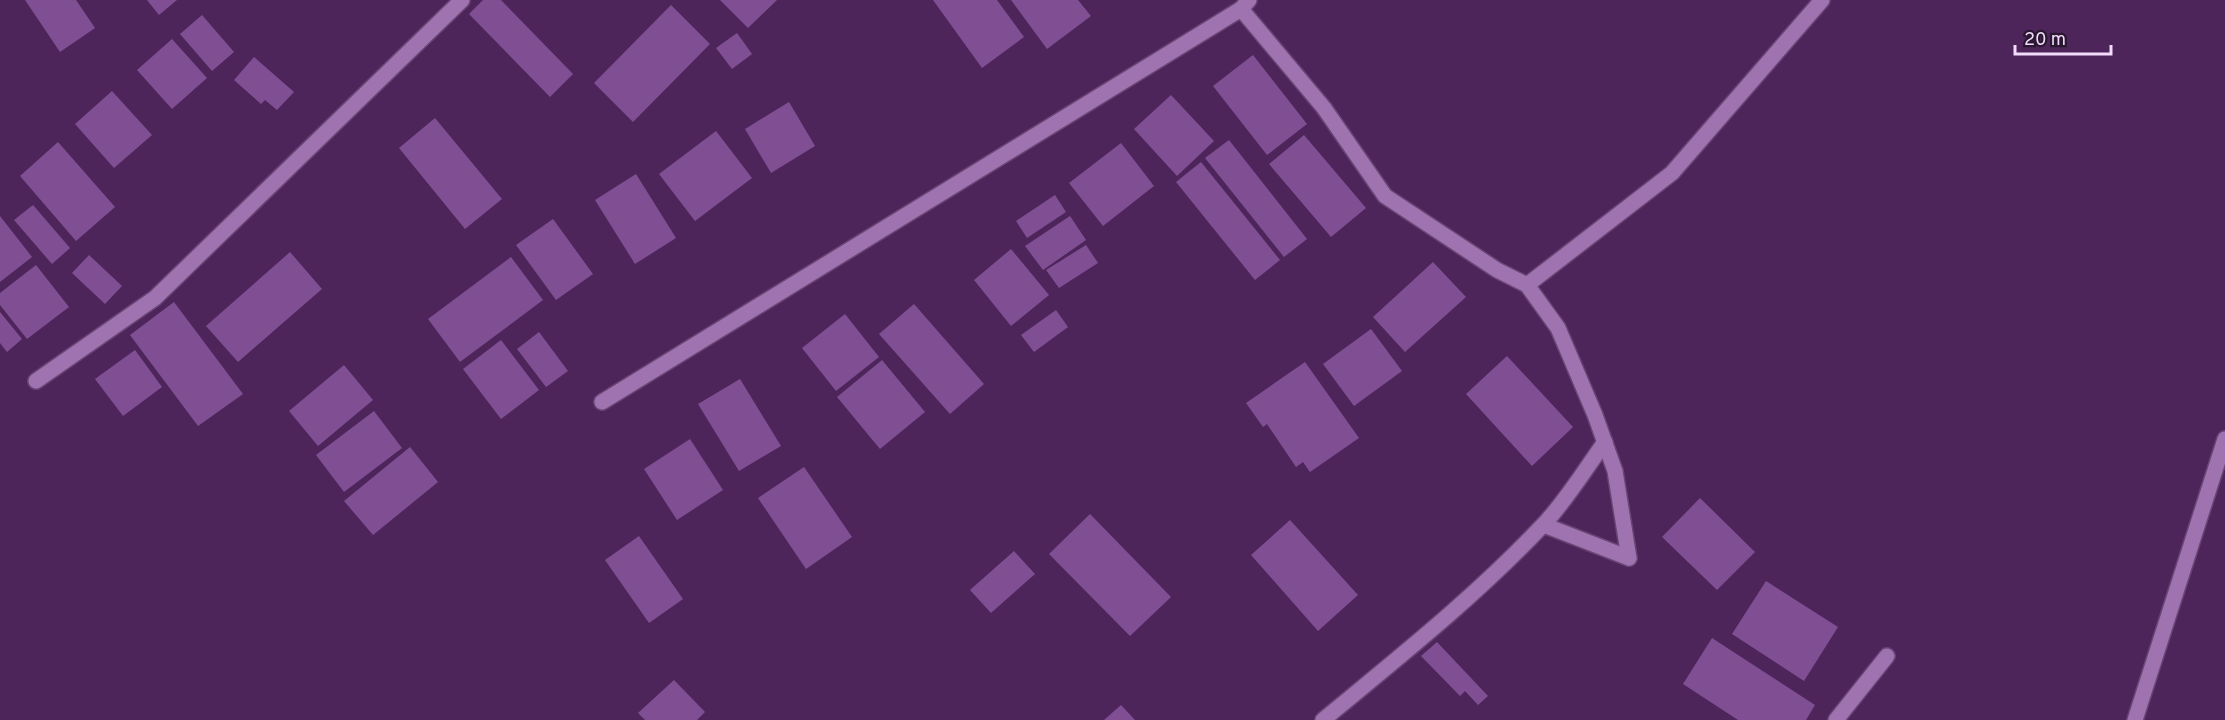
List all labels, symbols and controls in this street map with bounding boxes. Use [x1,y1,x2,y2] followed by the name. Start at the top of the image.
[2015,18,2111,56] scale bar
[2024,29,2066,52] text: 20 m

